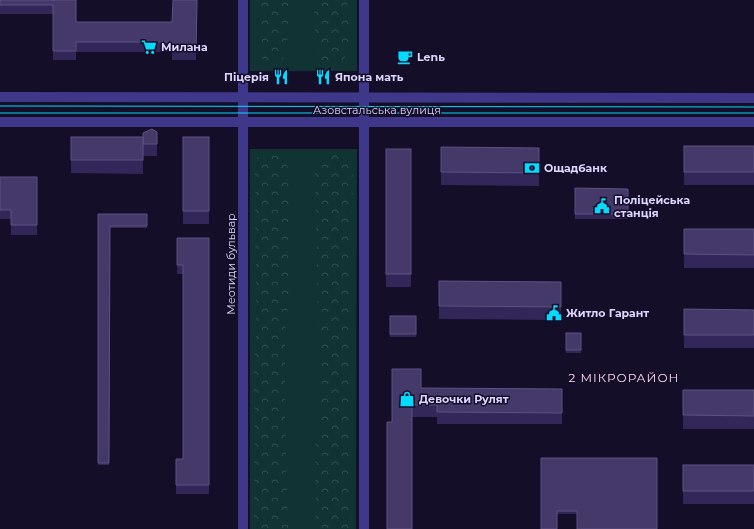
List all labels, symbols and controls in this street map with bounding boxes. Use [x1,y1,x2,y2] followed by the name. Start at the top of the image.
[140,38,158,56] supermarket icon: Милана
[161,40,208,54] place label: Милана
[396,48,414,66] cafe icon: Lenь
[417,50,445,64] place label: Lenь
[272,68,290,86] restaurant icon: Піцерія
[314,68,332,86] restaurant icon: Япона мать
[224,70,269,84] place label: Піцерія
[335,70,404,84] place label: Япона мать
[313,103,441,117] street label: Азовстальська вулиця
[523,159,541,177] bank icon: Ощадбанк
[544,161,608,175] place label: Ощадбанк
[614,193,690,220] place label: Поліцейська станція
[593,197,611,215] public building icon: Поліцейська станція
[224,213,238,315] street label: Меотиди бульвар
[545,304,563,322] public building icon: Житло Гарант
[566,306,649,320] place label: Житло Гарант
[569,370,679,385] district label: 2 МІКРОРАЙОН
[398,390,416,408] shop icon: Девочки Рулят
[419,392,509,406] place label: Девочки Рулят

